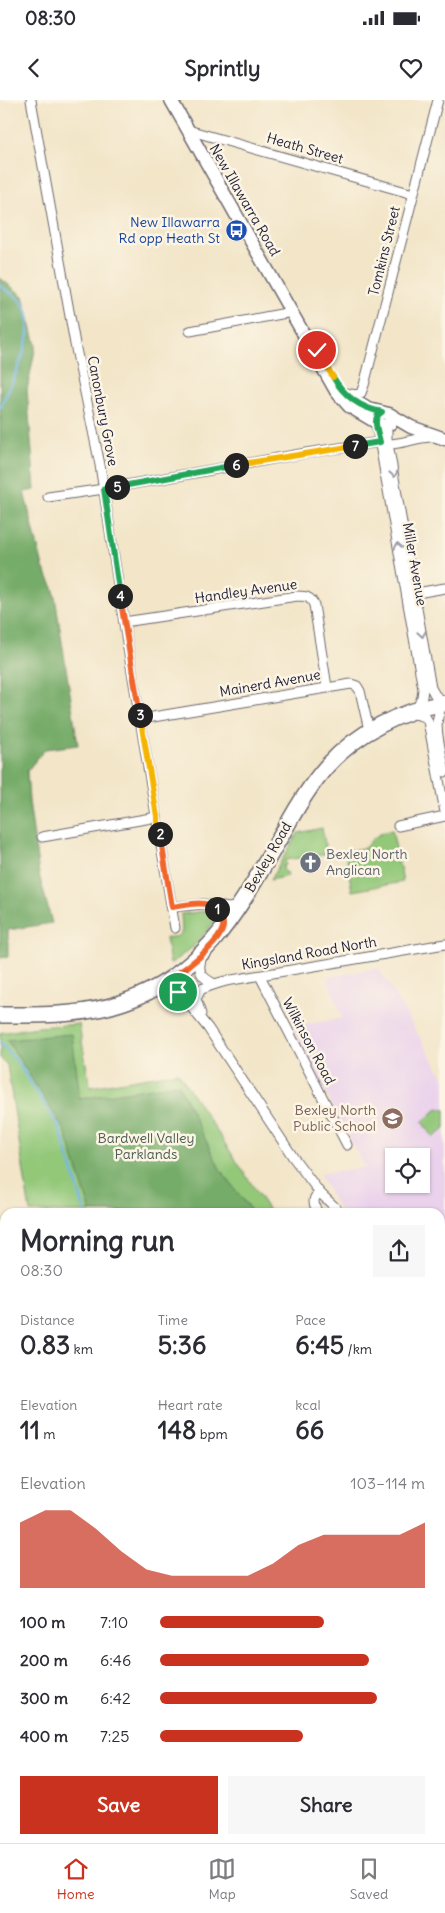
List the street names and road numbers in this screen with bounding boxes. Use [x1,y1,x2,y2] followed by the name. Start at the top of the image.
[265,128,346,168] street label: Heath Street
[206,141,284,259] street label: New Illawarra Road
[364,204,404,298] street label: Tomkins Street
[83,354,123,468] street label: Canonbury Grove
[399,521,431,607] street label: Miller Avenue
[194,575,298,607] street label: Handley Avenue
[218,665,322,701] street label: Mainerd Avenue
[241,819,295,895] street label: Bexley Road
[240,932,378,974] street label: Kingsland Road North
[279,994,339,1088] street label: Wilkinson Road

